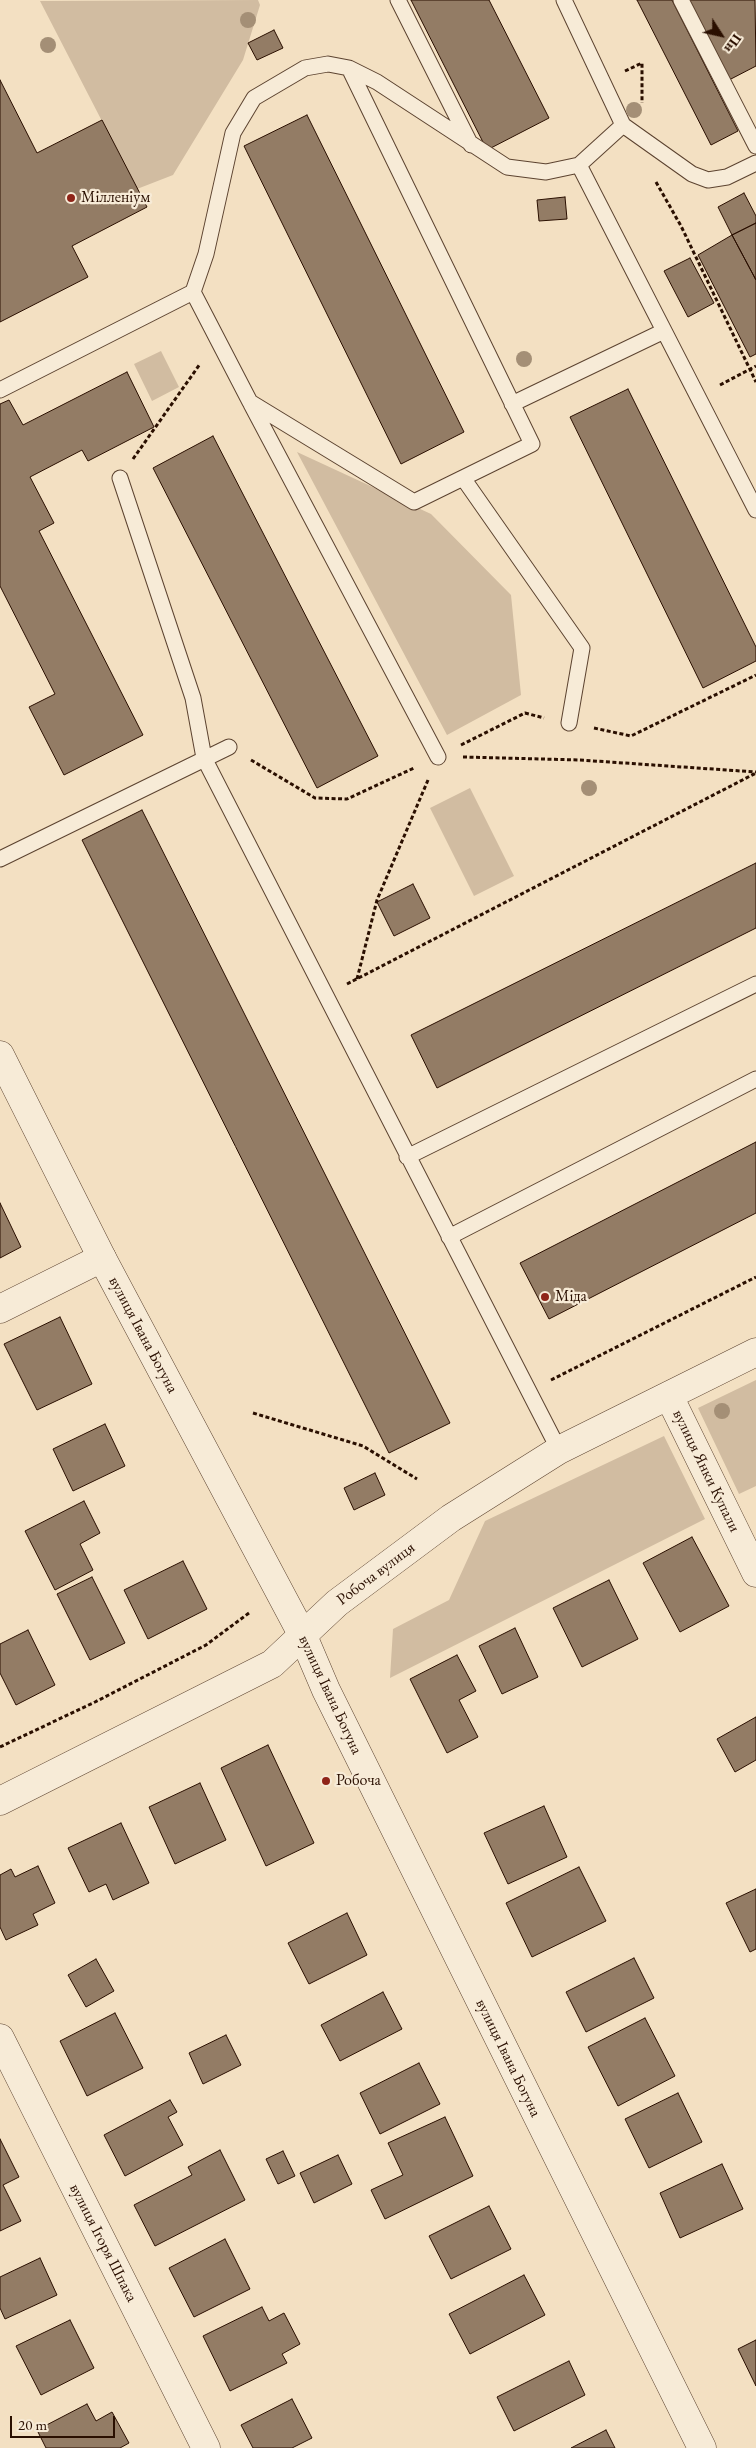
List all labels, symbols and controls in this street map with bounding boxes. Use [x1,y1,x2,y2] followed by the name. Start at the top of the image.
[696,10,746,60] north arrow
[720,31,746,57] text: Пн
[81,188,150,208] place label: Мілленіум
[65,192,77,204] marker: Мілленіум
[104,1273,182,1397] street label: вулиця Івана Богуна
[555,1287,587,1307] place label: Міда
[539,1291,551,1303] marker: Міда
[668,1407,744,1535] street label: вулиця Янки Купали
[333,1538,419,1610] street label: Робоча вулиця
[294,1632,366,1758] street label: вулиця Івана Богуна
[336,1771,381,1791] place label: Робоча
[320,1775,332,1787] marker: Робоча
[471,1996,545,2120] street label: вулиця Івана Богуна
[65,2181,141,2305] street label: вулиця Ігоря Шпака
[12,2406,118,2438] scale bar
[18,2415,47,2434] text: 20 m

